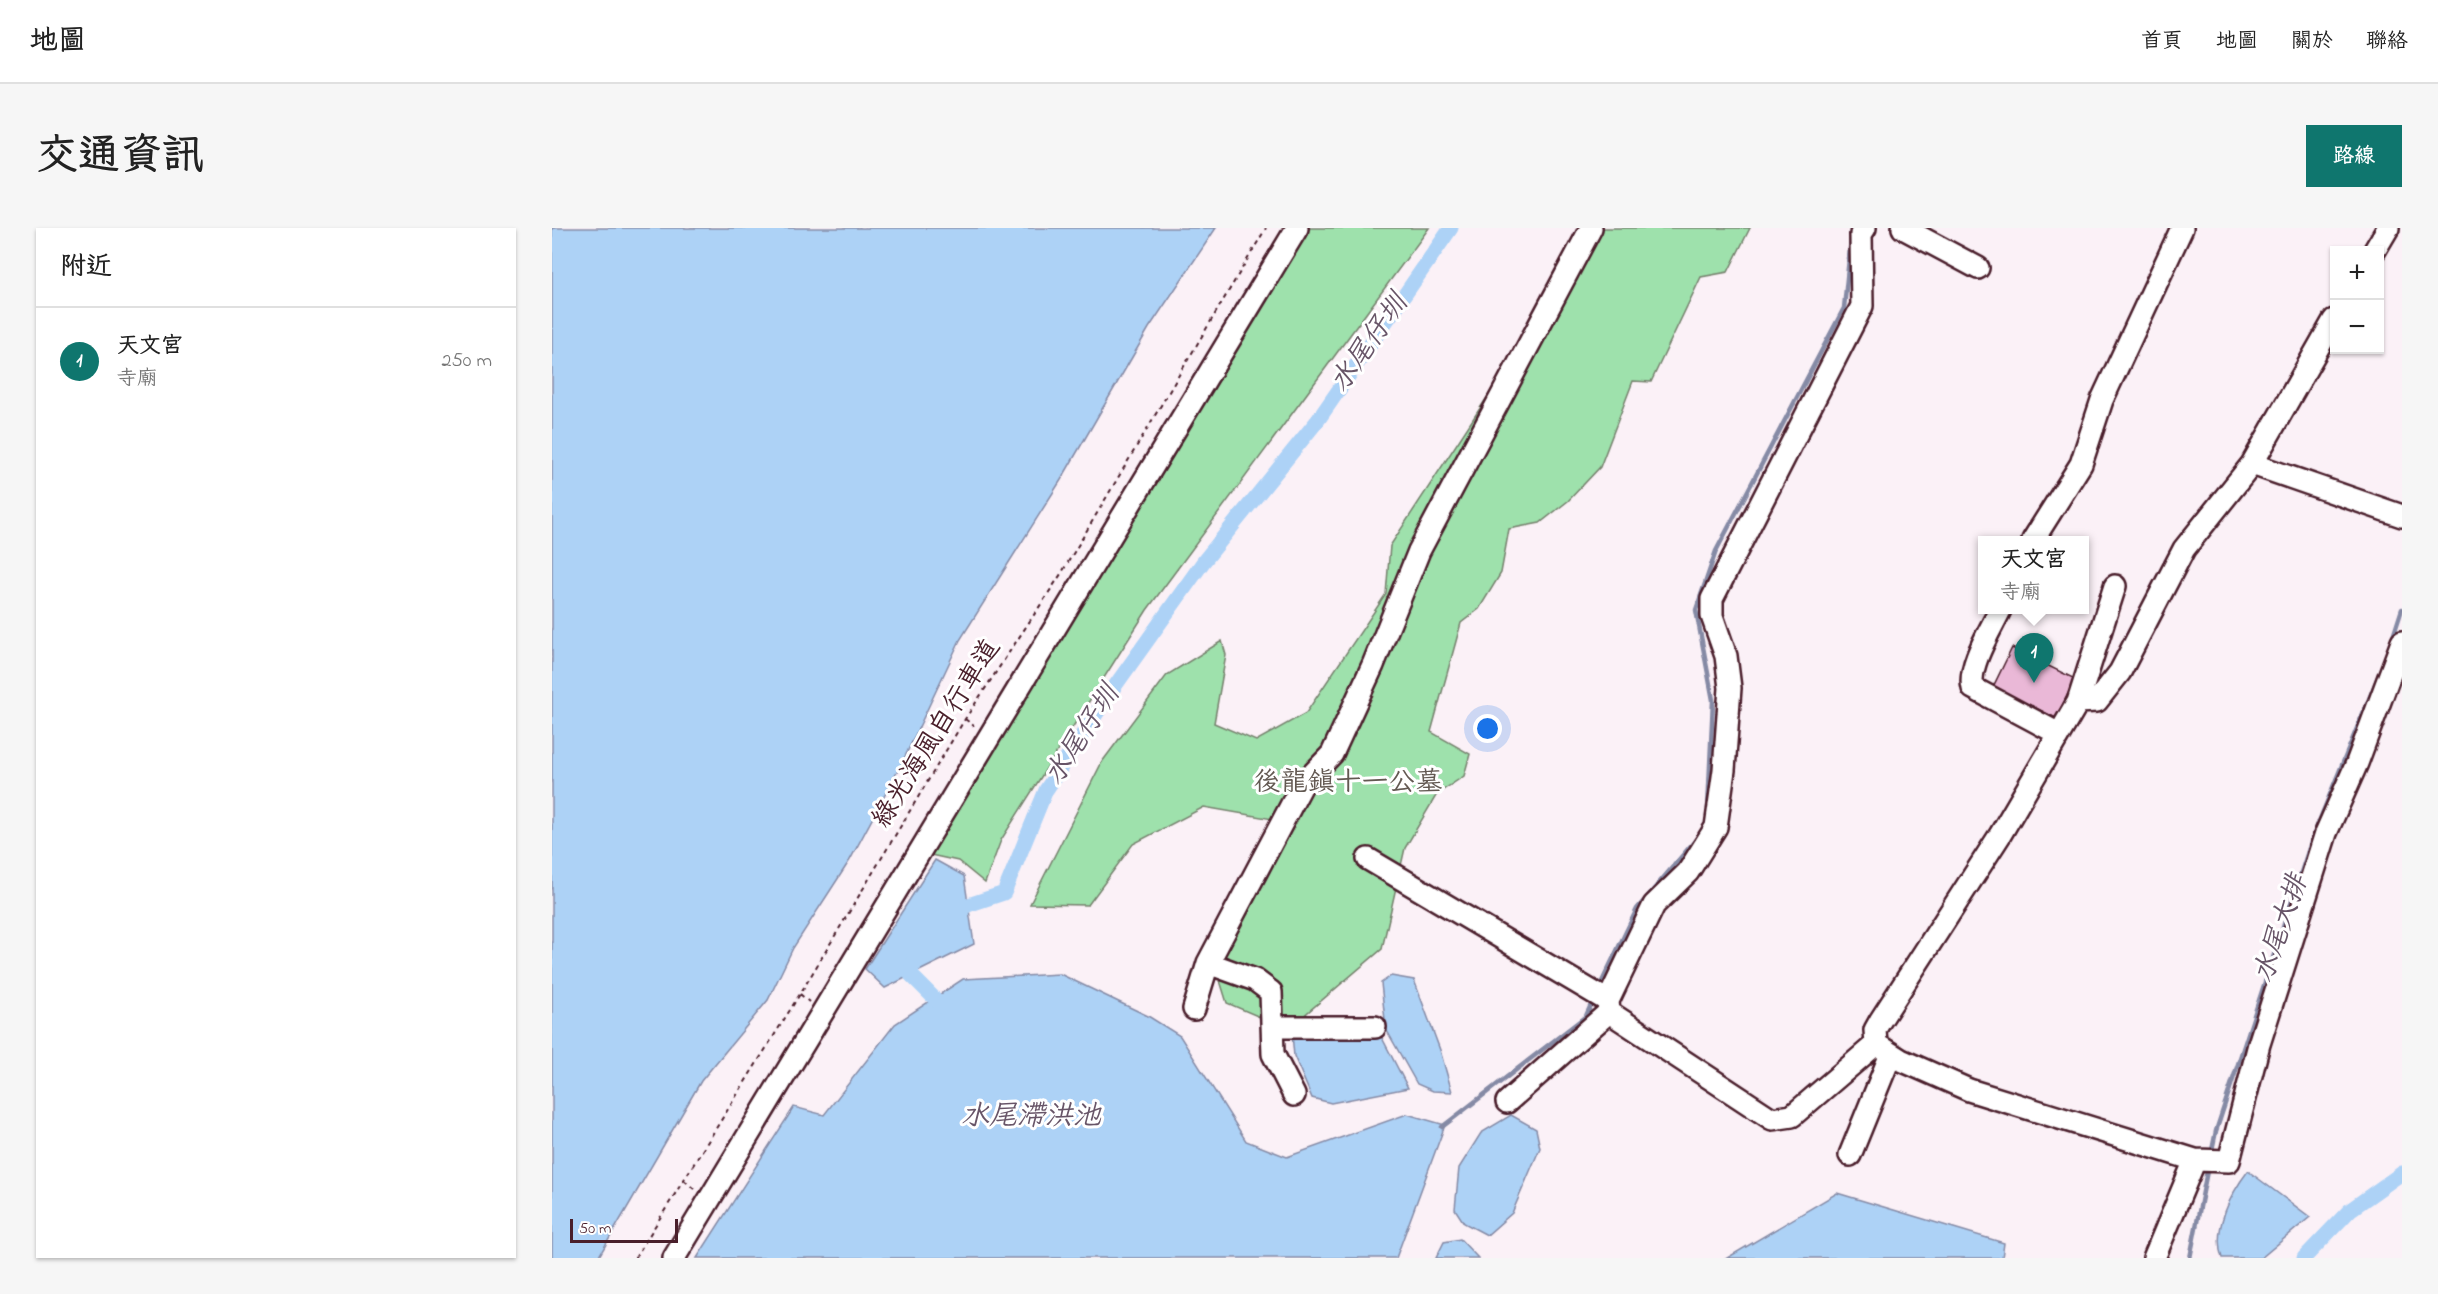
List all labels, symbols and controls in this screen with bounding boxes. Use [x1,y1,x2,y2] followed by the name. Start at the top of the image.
[30,22,86,63] text: 地圖
[2141,27,2183,57] text: 首頁
[2216,27,2258,57] text: 地圖
[2291,27,2333,57] text: 關於
[2366,27,2408,57] text: 聯絡
[2306,125,2402,187] button: 路線
[36,127,204,188] text: 交通資訊
[2330,246,2384,354] map controls
[2330,246,2384,300] button: +
[60,249,112,287] text: 附近
[1321,284,1421,402] water label: 水尾仔圳
[2330,300,2384,354] button: −
[117,331,183,363] text: 天文宮
[76,347,83,376] text: 1
[441,347,492,376] text: 250 m
[117,365,157,394] text: 寺廟
[1978,536,2089,614] popup
[2000,545,2067,577] text: 天文宮
[2000,579,2040,608] text: 寺廟
[863,632,1011,836] street label: 綠光海風自行車道
[2014,634,2054,683] pin: 1
[1035,675,1132,794] water label: 水尾仔圳
[1473,714,1502,743] your location
[1254,764,1443,803] park label: 後龍鎮十一公墓
[2244,867,2321,989] water label: 水尾大排
[961,1097,1102,1138] water label: 水尾滯洪池
[570,1216,678,1244] scale bar
[579,1217,611,1241] text: 50 m

